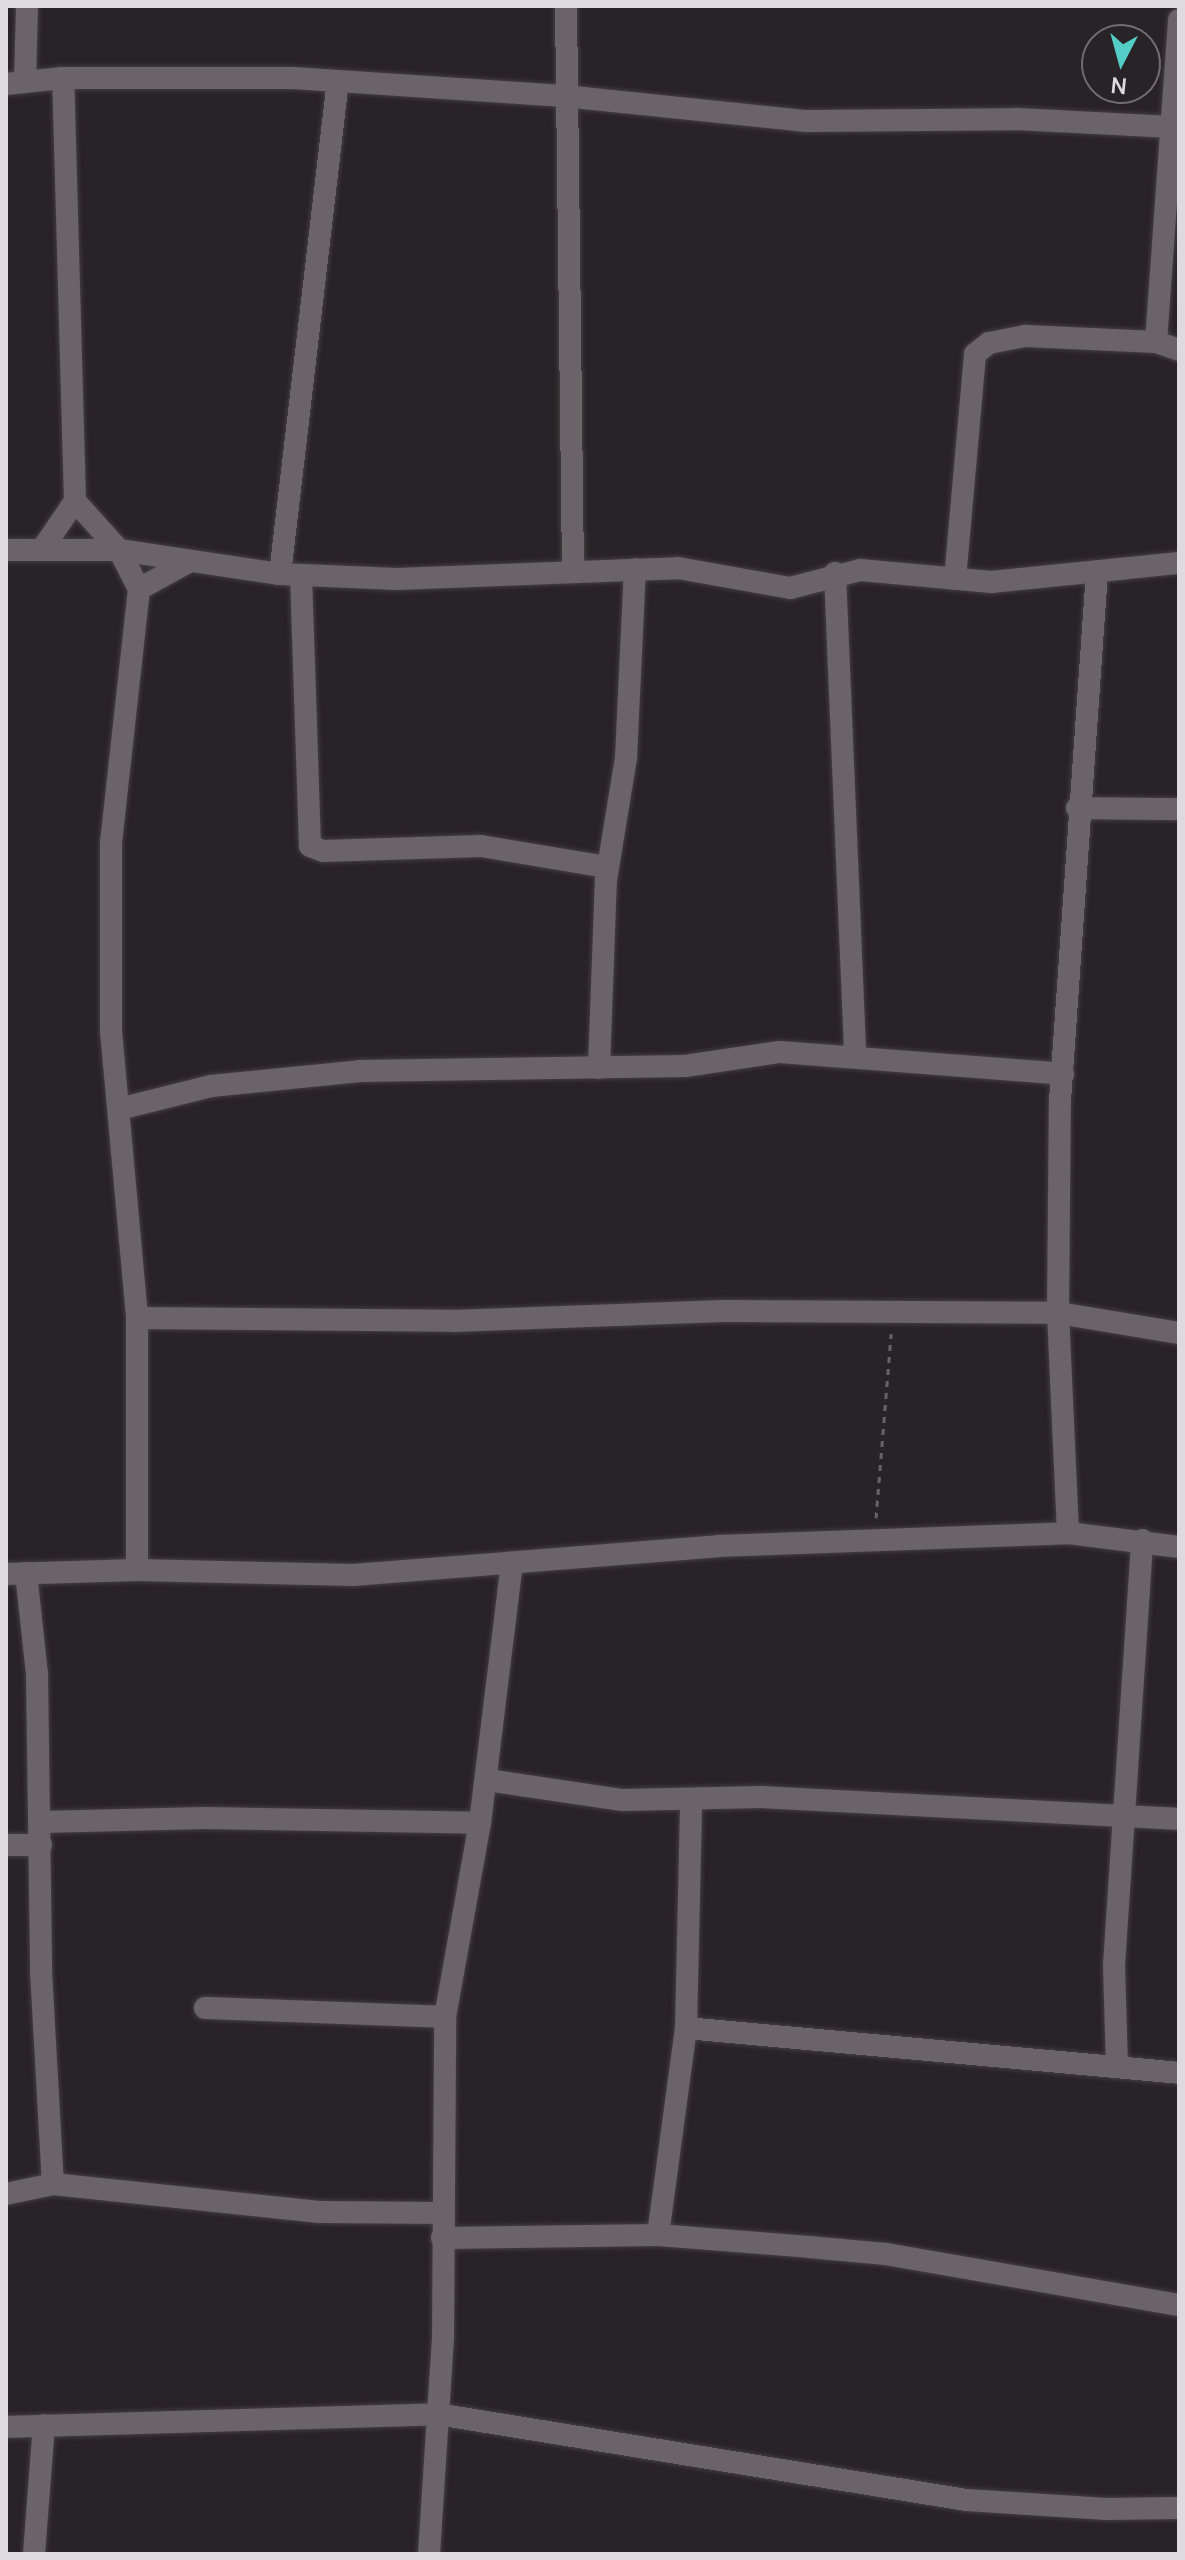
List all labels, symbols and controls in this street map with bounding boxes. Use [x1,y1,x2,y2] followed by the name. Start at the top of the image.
[1081,24,1161,104] north arrow
[1109,70,1128,102] text: N

